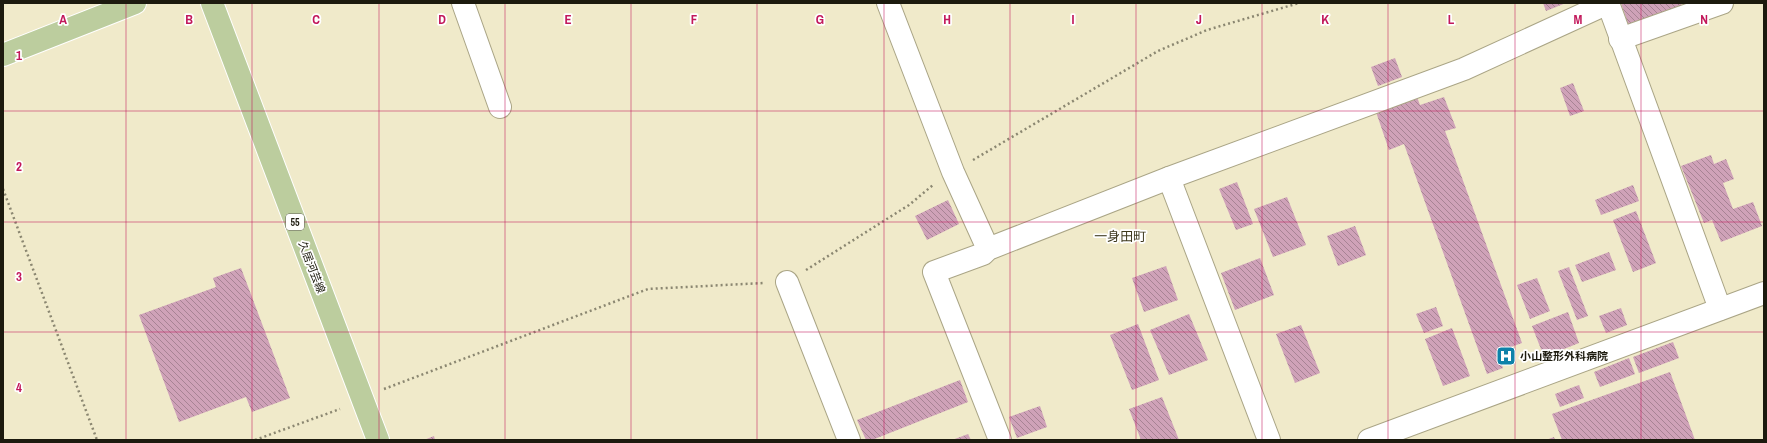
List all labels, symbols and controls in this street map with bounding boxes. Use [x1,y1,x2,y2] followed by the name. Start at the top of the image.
[59,11,67,28] text: A
[185,11,193,28] text: B
[312,11,320,28] text: C
[438,11,446,28] text: D
[564,11,572,28] text: E
[691,11,698,28] text: F
[816,11,824,28] text: G
[943,11,951,28] text: H
[1072,11,1075,28] text: I
[1196,11,1202,28] text: J
[1321,11,1329,28] text: K
[1448,11,1455,28] text: L
[1574,11,1583,28] text: M
[1700,11,1708,28] text: N
[16,47,22,64] text: 1
[16,158,22,175] text: 2
[286,214,304,230] road number: 55
[1094,228,1146,245] district label: 一身田町
[296,239,328,295] street label: 久居河芸線
[16,268,22,285] text: 3
[1495,345,1517,367] hospital icon: 小山整形外科病院
[1520,349,1608,363] place label: 小山整形外科病院
[16,379,22,396] text: 4

